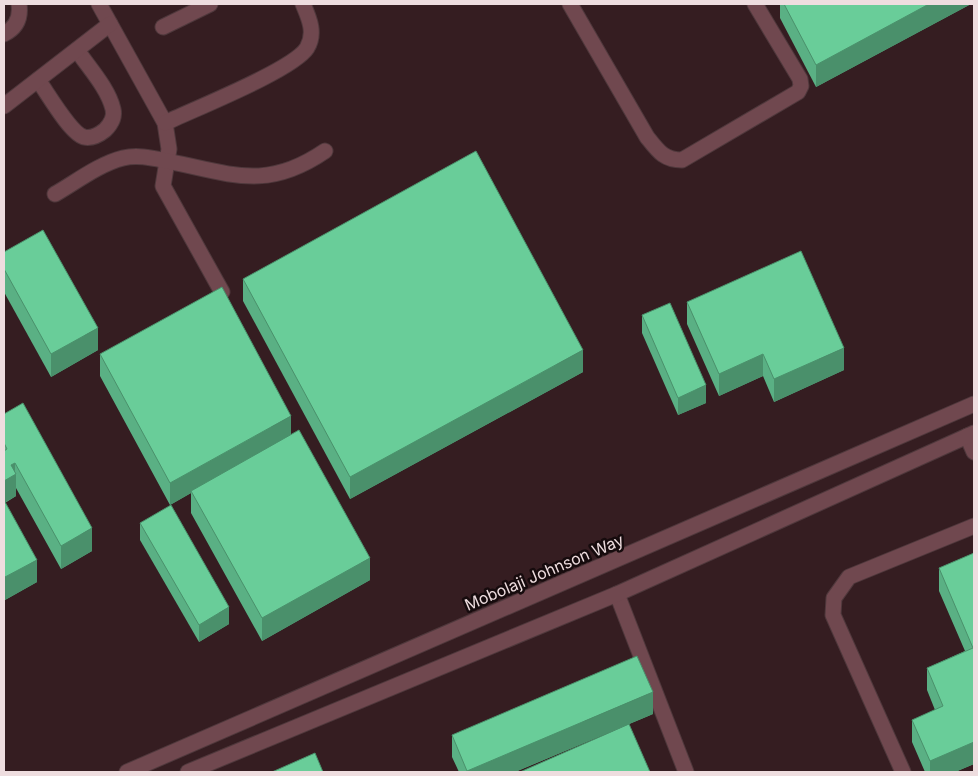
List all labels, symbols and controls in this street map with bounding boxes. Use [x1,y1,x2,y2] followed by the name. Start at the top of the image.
[461,529,627,615] street label: Mobolaji Johnson Way

